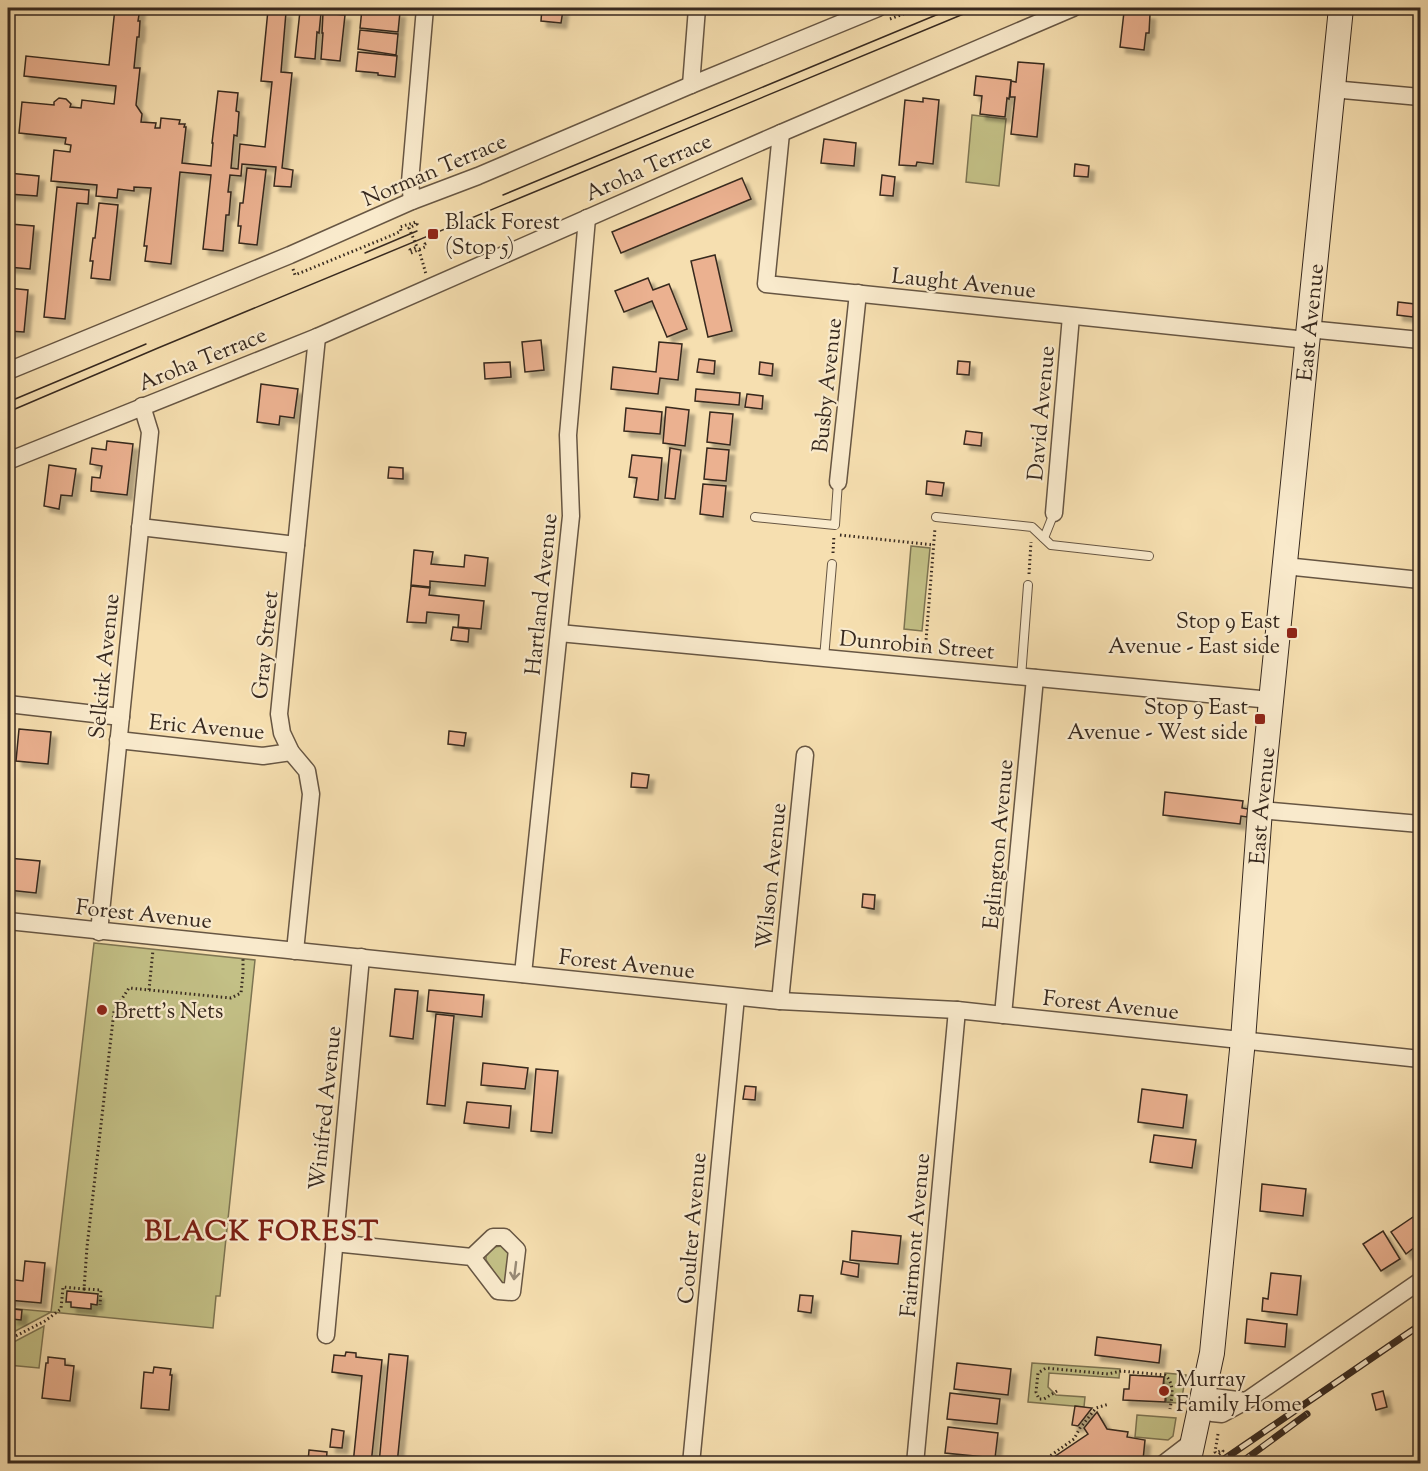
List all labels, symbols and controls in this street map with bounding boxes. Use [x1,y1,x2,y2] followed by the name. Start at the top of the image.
[358,127,512,217] street label: Norman Terrace
[581,127,718,211] street label: Aroha Terrace
[445,208,560,265] place label: Black Forest (Stop 5)
[426,227,440,241] marker: Black Forest (Stop 5)
[890,261,1037,308] street label: Laught Avenue
[1290,262,1334,383] street label: East Avenue
[806,316,852,454] street label: Busby Avenue
[134,321,272,401] street label: Aroha Terrace
[1021,344,1065,482] street label: David Avenue
[519,512,567,677] street label: Hartland Avenue
[245,589,289,701] street label: Gray Street
[82,592,130,741] street label: Selkirk Avenue
[1108,607,1280,664] place label: Stop 9 East Avenue - East side
[838,624,996,670] street label: Dunrobin Street
[1285,626,1299,640] marker: Stop 9 East Avenue - East side
[1067,693,1248,750] place label: Stop 9 East Avenue - West side
[148,708,266,750] street label: Eric Avenue
[1253,712,1267,726] marker: Stop 9 East Avenue - West side
[1243,746,1285,866] street label: East Avenue
[977,758,1023,931] street label: Eglington Avenue
[749,801,797,951] street label: Wilson Avenue
[74,893,213,939] street label: Forest Avenue
[557,943,696,989] street label: Forest Avenue
[1041,984,1180,1030] street label: Forest Avenue
[114,997,223,1029] place label: Brett's Nets
[95,1003,109,1017] marker: Brett's Nets
[302,1024,352,1192] street label: Winifred Avenue
[671,1151,717,1305] street label: Coulter Avenue
[894,1152,940,1319] street label: Fairmont Avenue
[144,1213,380,1253] district label: BLACK FOREST
[509,1261,520,1280] one-way arrow
[1176,1365,1302,1422] place label: Murray Family Home
[1157,1384,1171,1398] marker: Murray Family Home

